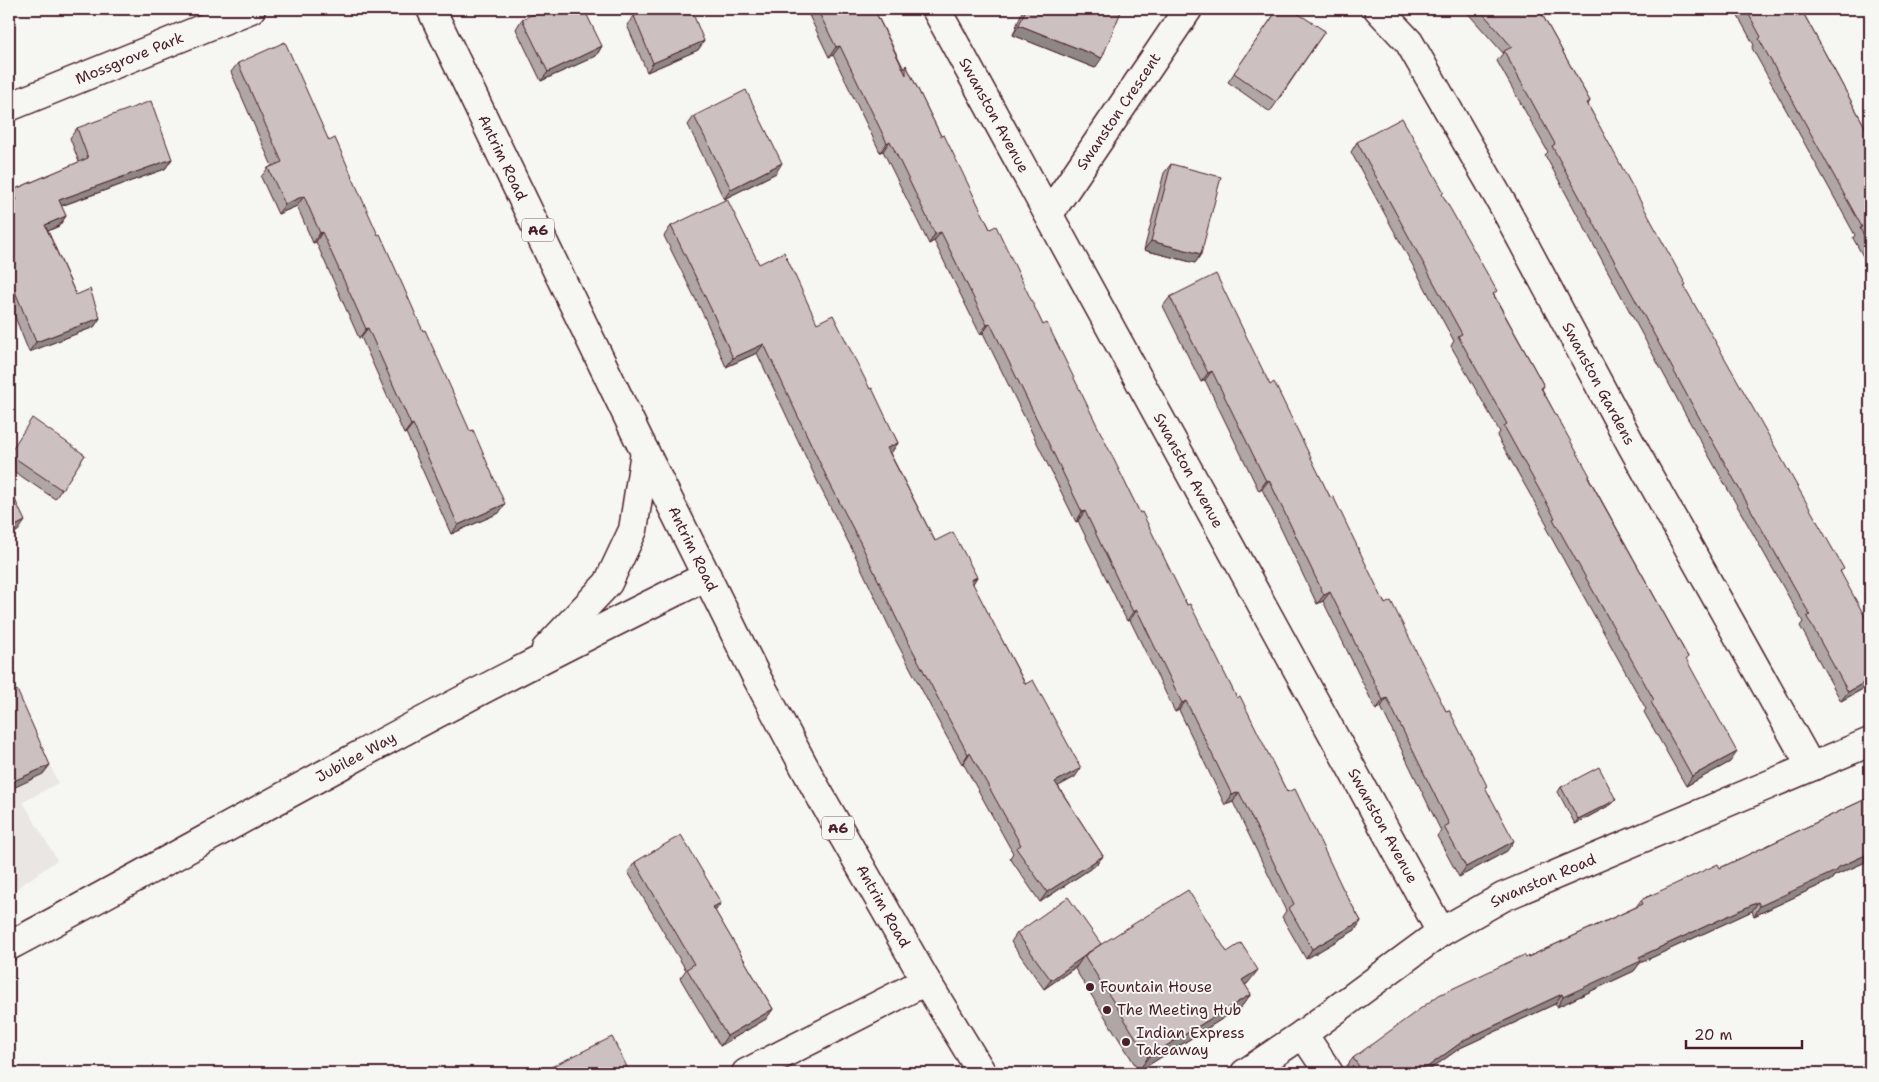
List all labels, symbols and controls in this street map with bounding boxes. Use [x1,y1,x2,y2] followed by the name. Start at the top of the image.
[72,27,187,89] street label: Mossgrove Park
[1072,49,1165,174] street label: Swanston Crescent
[954,54,1034,176] street label: Swanston Avenue
[474,112,532,204] street label: Antrim Road
[522,218,554,242] road number: A6
[1557,319,1640,449] street label: Swanston Gardens
[1149,409,1228,532] street label: Swanston Avenue
[663,503,723,595] street label: Antrim Road
[312,727,399,787] street label: Jubilee Way
[1343,765,1422,887] street label: Swanston Avenue
[822,816,854,840] road number: A6
[1486,849,1599,912] street label: Swanston Road
[852,861,915,952] street label: Antrim Road
[1100,977,1212,997] place label: Fountain House
[1084,981,1096,993] marker: Fountain House
[1117,1000,1241,1020] place label: The Meeting Hub
[1101,1004,1113,1016] marker: The Meeting Hub
[1686,1017,1803,1049] scale bar
[1136,1023,1245,1060] place label: Indian Express Takeaway
[1694,1025,1733,1045] text: 20 m
[1120,1036,1132,1048] marker: Indian Express Takeaway

